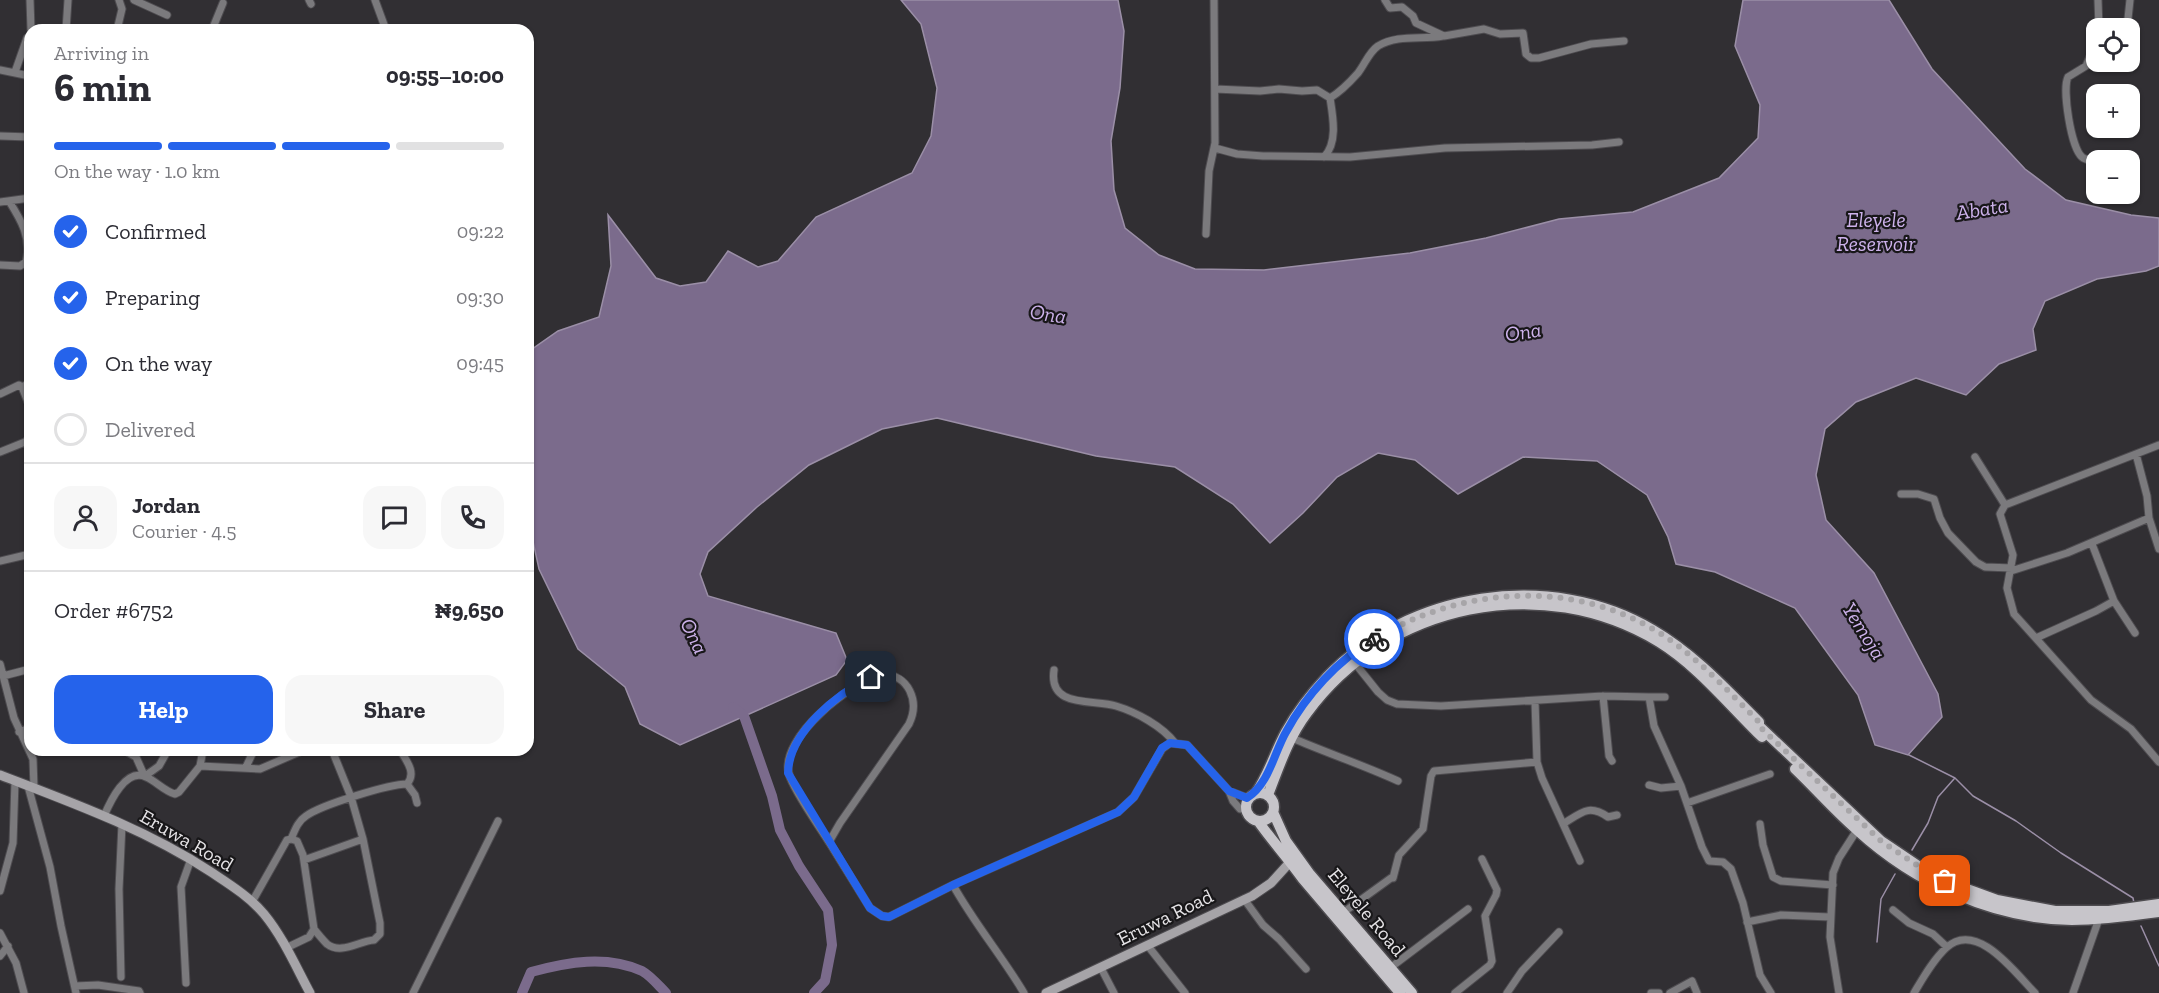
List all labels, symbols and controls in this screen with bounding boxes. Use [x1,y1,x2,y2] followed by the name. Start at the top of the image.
[2086,18,2140,204] map controls
[2086,18,2140,72] button: locate
[54,41,149,65] text: Arriving in
[386,62,504,89] text: 09:55–10:00
[54,64,151,111] text: 6 min
[2086,84,2140,138] button: +
[2086,150,2140,204] button: −
[54,159,220,183] text: On the way · 1.0 km
[1953,192,2010,225] water label: Abata
[1836,207,1916,256] water label: Eleyele Reservoir
[54,215,87,248] icon: check
[105,218,206,245] text: Confirmed
[457,219,504,243] text: 09:22
[54,281,87,314] icon: check
[105,284,200,311] text: Preparing
[456,285,504,309] text: 09:30
[1028,298,1068,329] water label: Ona
[1503,317,1543,346] water label: Ona
[54,347,87,380] icon: check
[105,350,212,377] text: On the way
[456,351,504,375] text: 09:45
[105,416,195,443] text: Delivered
[54,486,117,549] button: person
[363,486,426,549] button: chat
[441,486,504,549] button: phone
[132,492,200,519] text: Jordan
[132,519,237,543] text: Courier · 4.5
[54,597,173,624] text: Order #6752
[434,597,504,624] text: ₦9,650
[1837,598,1892,664] water label: Yemoja
[1344,609,1404,669] courier
[675,614,714,658] water label: Ona
[1358,623,1391,656] icon: bike
[845,651,896,702] pin
[854,660,887,693] icon: home
[54,675,273,744] button: Help
[285,675,504,744] button: Share
[136,804,238,876] street label: Eruwa Road
[1919,855,1970,906] pin
[1323,863,1411,961] street label: Eleyele Road
[1928,864,1961,897] icon: bag
[1113,883,1217,951] street label: Eruwa Road

